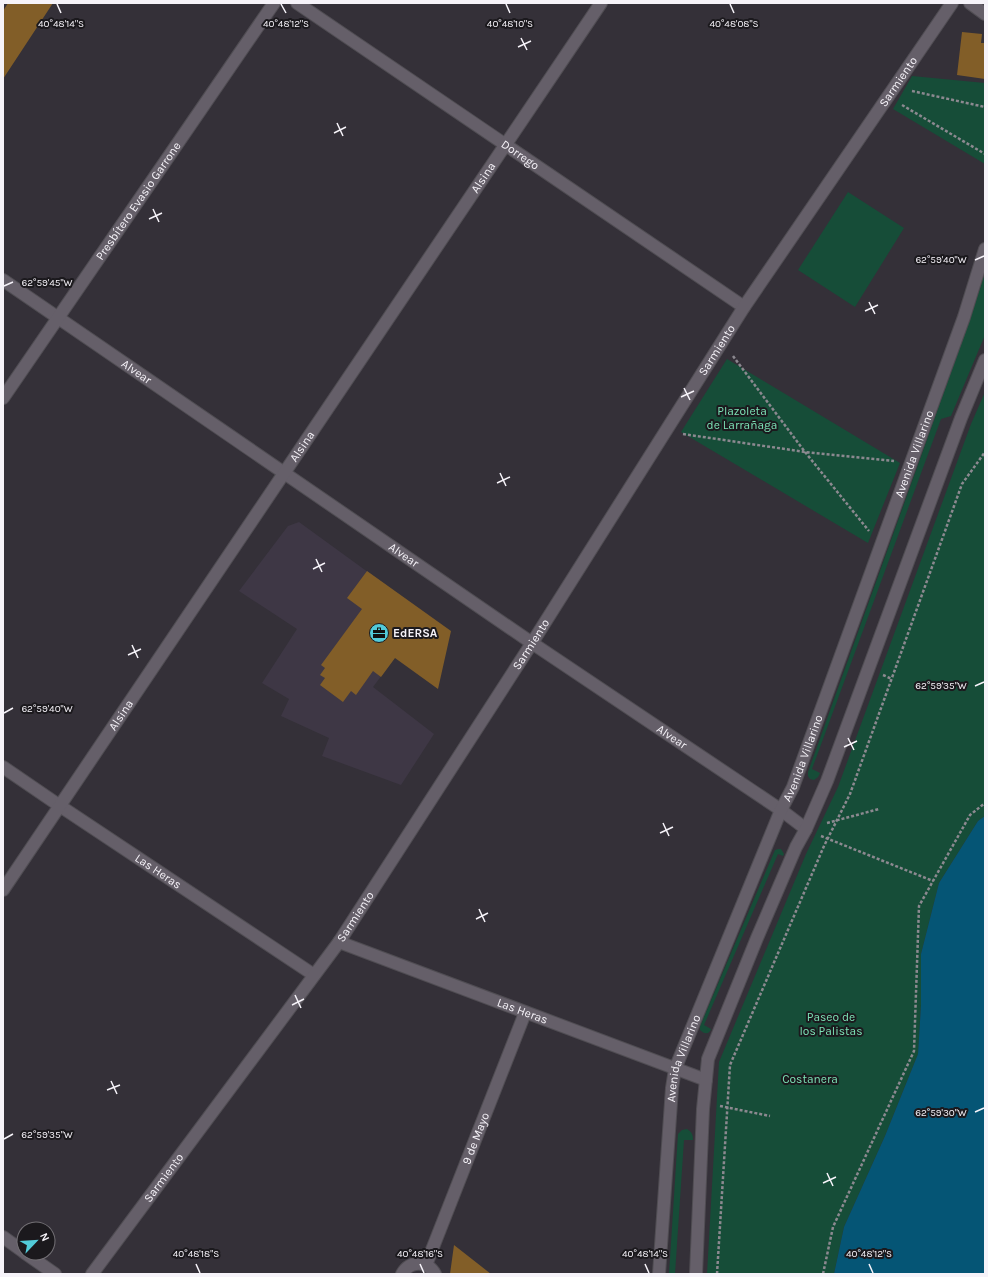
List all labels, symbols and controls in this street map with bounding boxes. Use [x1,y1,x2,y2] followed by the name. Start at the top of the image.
[38,18,84,30] text: 40°48'14"S
[263,18,309,30] text: 40°48'12"S
[487,18,533,30] text: 40°48'10"S
[709,18,759,30] text: 40°48'08"S
[876,54,920,109] street label: Sarmiento
[499,137,542,173] street label: Dorrego
[93,139,184,263] street label: Presbítero Evasio Garrone
[468,160,499,196] street label: Alsina
[915,254,967,266] text: 62°59'40"W
[22,277,73,289] text: 62°59'45"W
[696,322,738,378] street label: Sarmiento
[119,356,155,387] street label: Alvear
[707,404,777,432] park label: Plazoleta de Larrañaga
[892,408,936,499] street label: Avenida Villarino
[287,428,317,464] street label: Alsina
[386,540,422,571] street label: Alvear
[510,616,552,672] street label: Sarmiento
[368,622,390,644] office icon: EdERSA
[393,626,438,640] place label: EdERSA
[915,680,967,692] text: 62°59'35"W
[106,697,136,733] street label: Alsina
[21,703,73,715] text: 62°59'40"W
[780,713,826,804] street label: Avenida Villarino
[654,722,690,752] street label: Alvear
[132,851,184,892] street label: Las Heras
[334,889,377,945] street label: Sarmiento
[495,995,550,1027] street label: Las Heras
[800,1010,863,1038] park label: Paseo de los Palistas
[664,1013,704,1103] street label: Avenida Villarino
[782,1072,838,1086] park label: Costanera
[915,1107,967,1119] text: 62°59'30"W
[459,1110,492,1167] street label: 9 de Mayo
[21,1129,73,1141] text: 62°59'35"W
[141,1150,186,1205] street label: Sarmiento
[16,1221,56,1261] north arrow
[37,1231,52,1243] text: N
[173,1248,219,1260] text: 40°48'18"S
[397,1248,443,1260] text: 40°48'16"S
[622,1248,668,1260] text: 40°48'14"S
[846,1248,892,1260] text: 40°48'12"S

